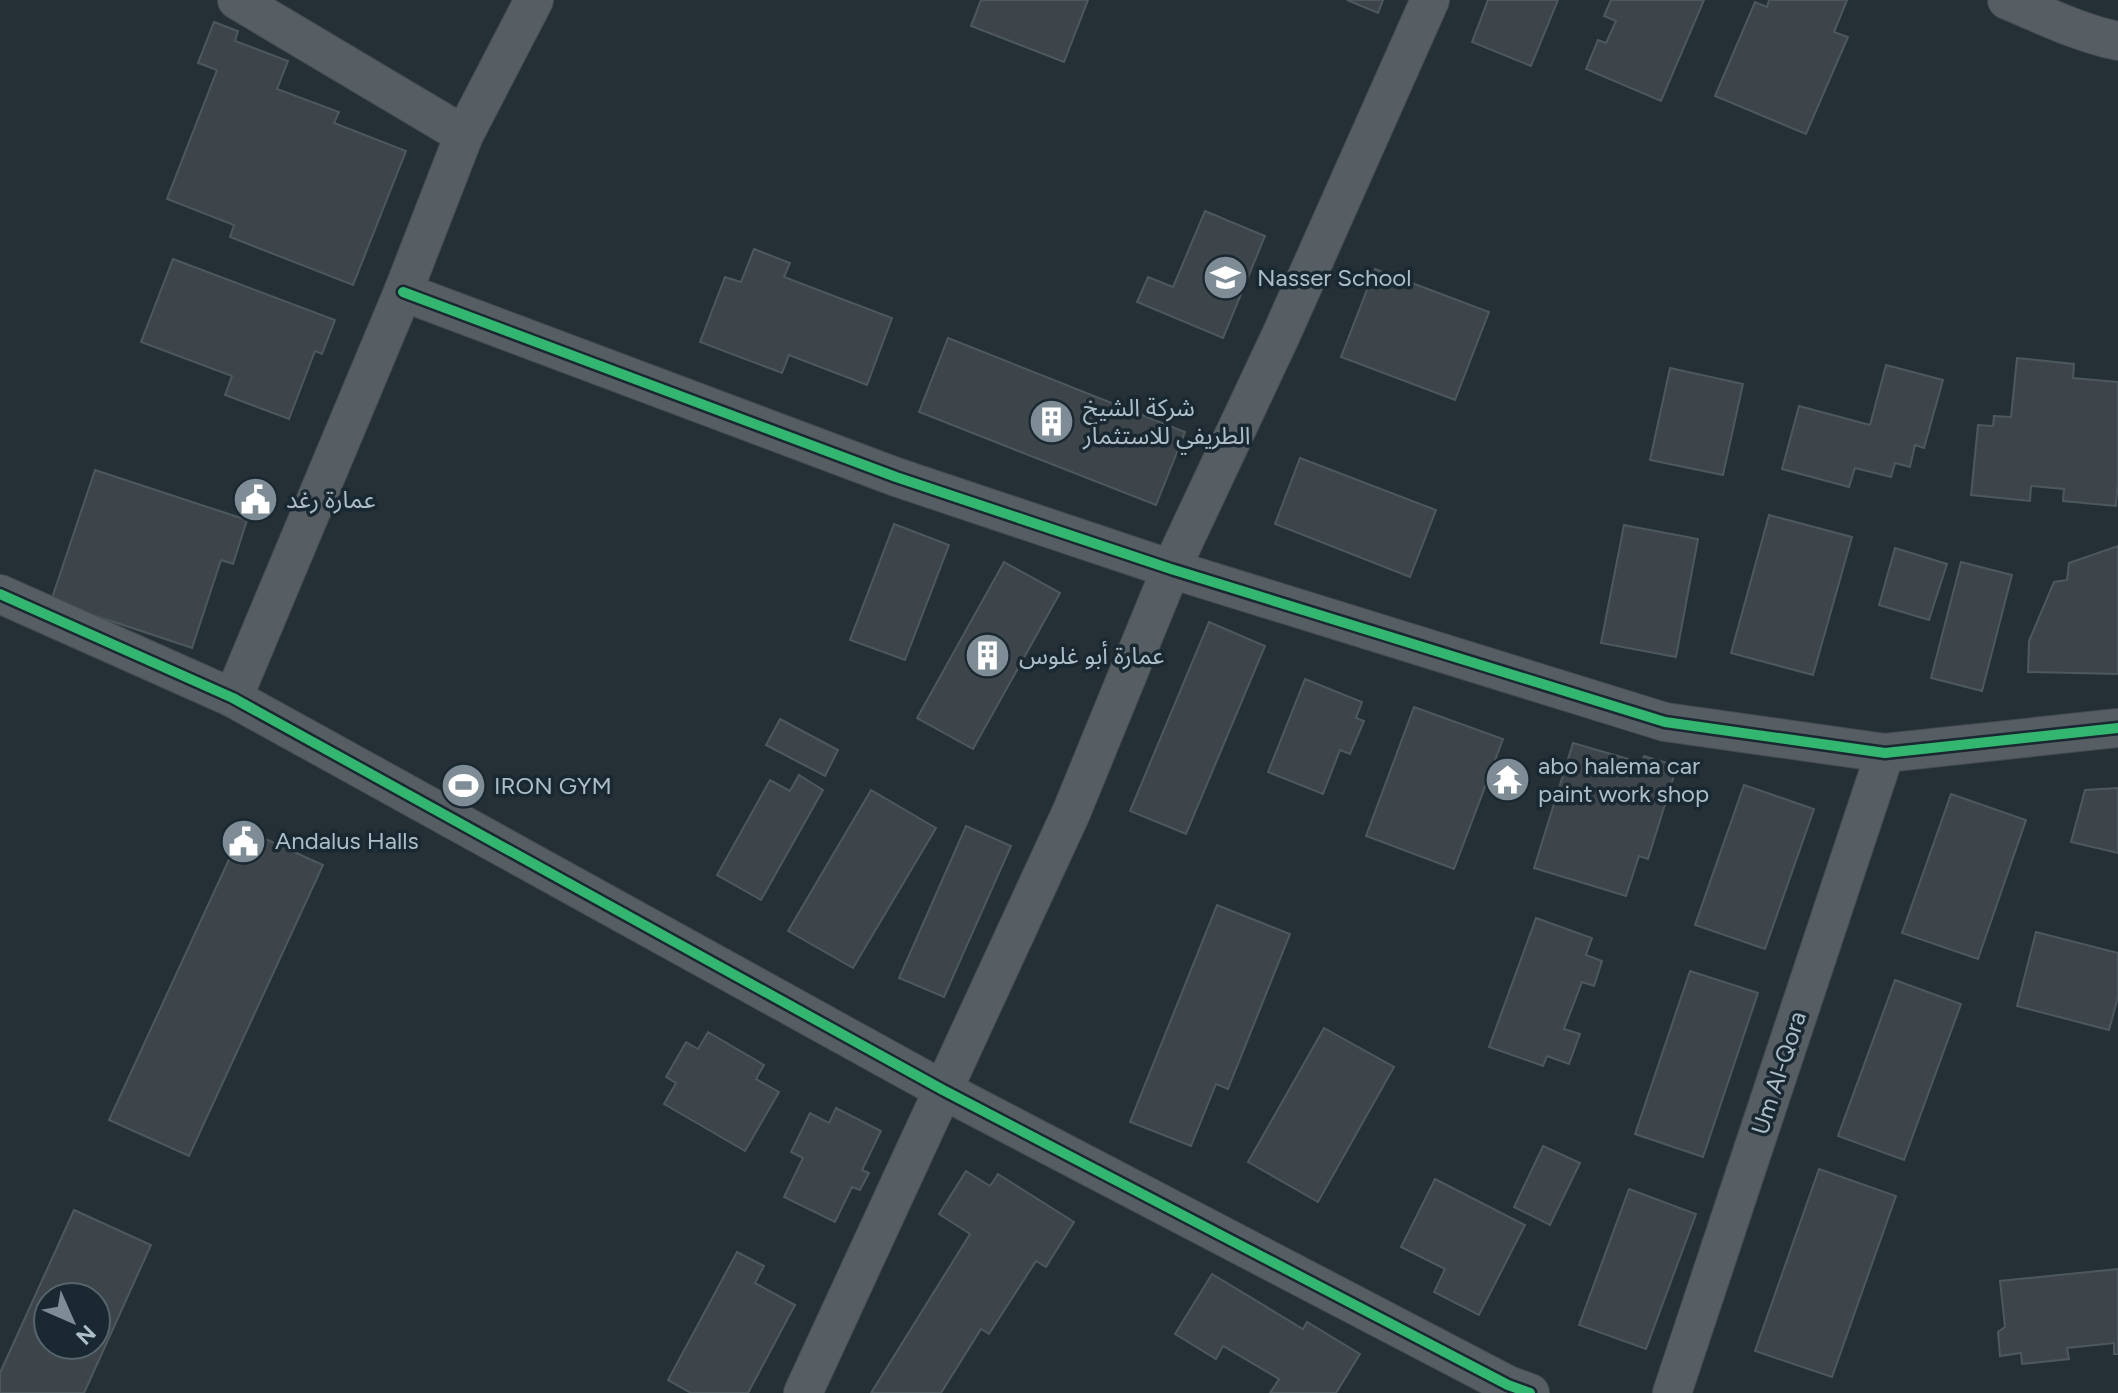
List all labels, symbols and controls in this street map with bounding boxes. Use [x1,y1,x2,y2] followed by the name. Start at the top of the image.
[1202,254,1250,302] school or university icon: Nasser School
[1257,263,1412,292] place label: Nasser School
[1082,393,1250,455] place label: شركة الشيخ الطريفي للاستثمار
[1028,398,1076,446] building icon: شركة الشيخ الطريفي للاستثمار
[231,476,279,524] public building icon: عمارة رغد
[286,485,375,514] place label: عمارة رغد
[964,632,1012,680] building icon: عمارة أبو غلوس
[1019,640,1164,670] place label: عمارة أبو غلوس
[1538,751,1709,808] place label: abo halema car paint work shop
[1483,756,1531,804] temple icon: abo halema car paint work shop
[439,762,487,810] sports icon: IRON GYM
[494,771,612,800] place label: IRON GYM
[220,817,268,865] public building icon: Andalus Halls
[275,826,419,855] place label: Andalus Halls
[1745,1008,1812,1138] street label: Um Al-Qora
[32,1281,112,1361] north arrow
[70,1319,101,1350] text: N

